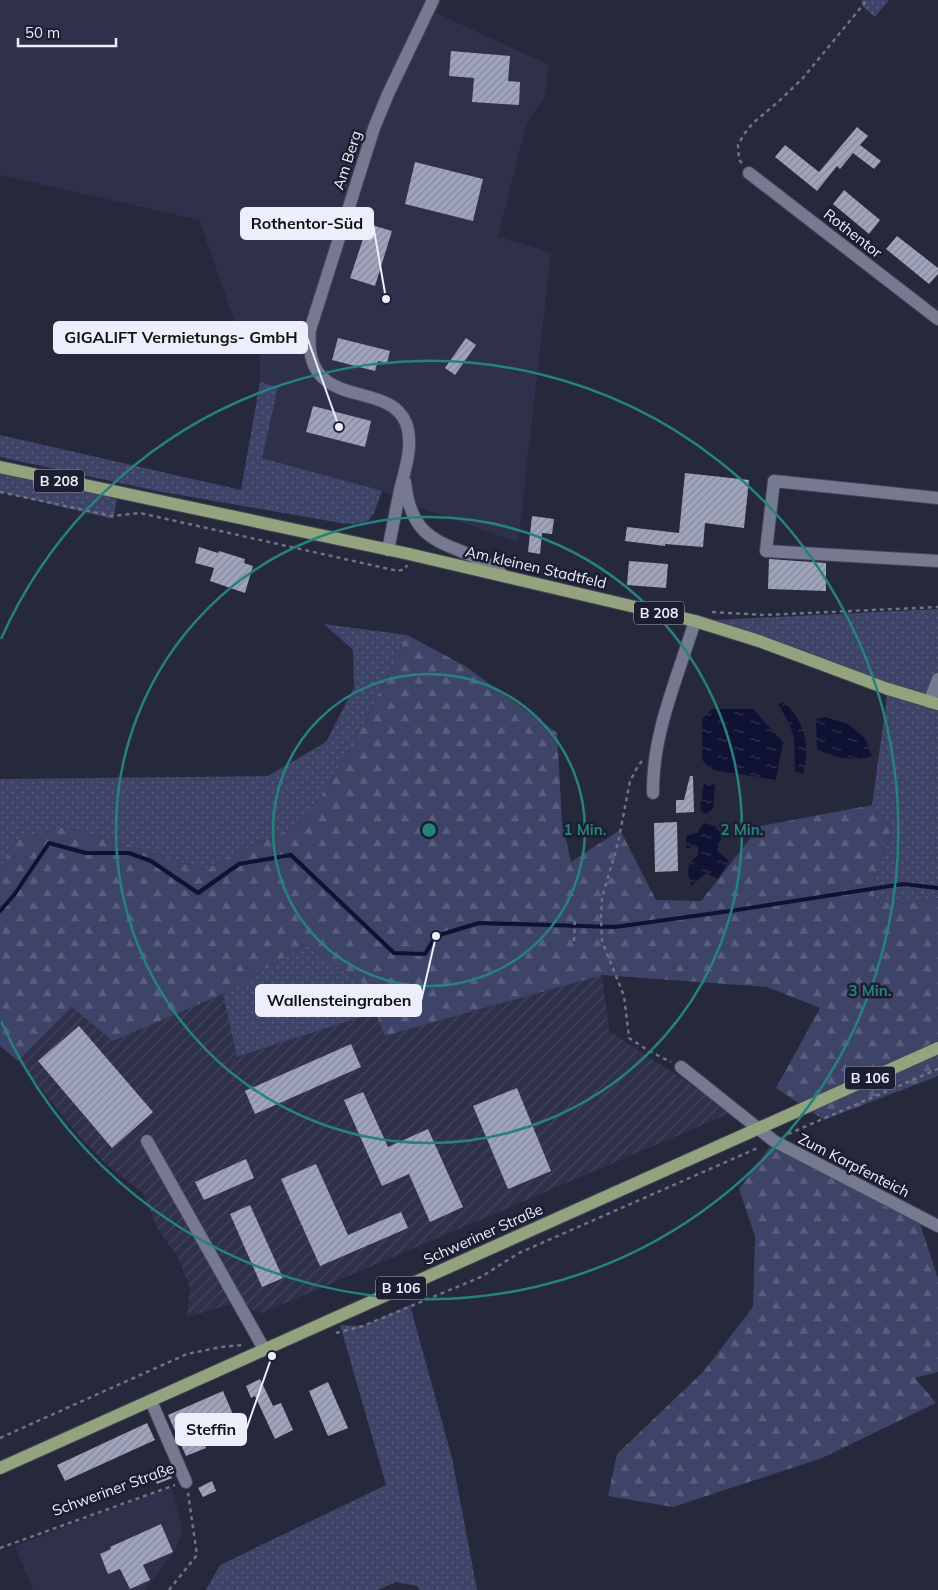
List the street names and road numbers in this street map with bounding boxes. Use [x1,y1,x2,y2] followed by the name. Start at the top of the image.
[329,128,365,192] street label: Am Berg
[820,204,886,262] street label: Rothentor
[34,470,84,492] road number: B 208
[464,542,608,592] street label: Am kleinen Stadtfeld
[634,602,684,624] road number: B 208
[845,1066,895,1090] road number: B 106
[795,1129,913,1201] street label: Zum Karpfenteich
[420,1199,546,1269] street label: Schweriner Straße
[376,1276,426,1300] road number: B 106
[49,1458,177,1520] street label: Schweriner Straße

